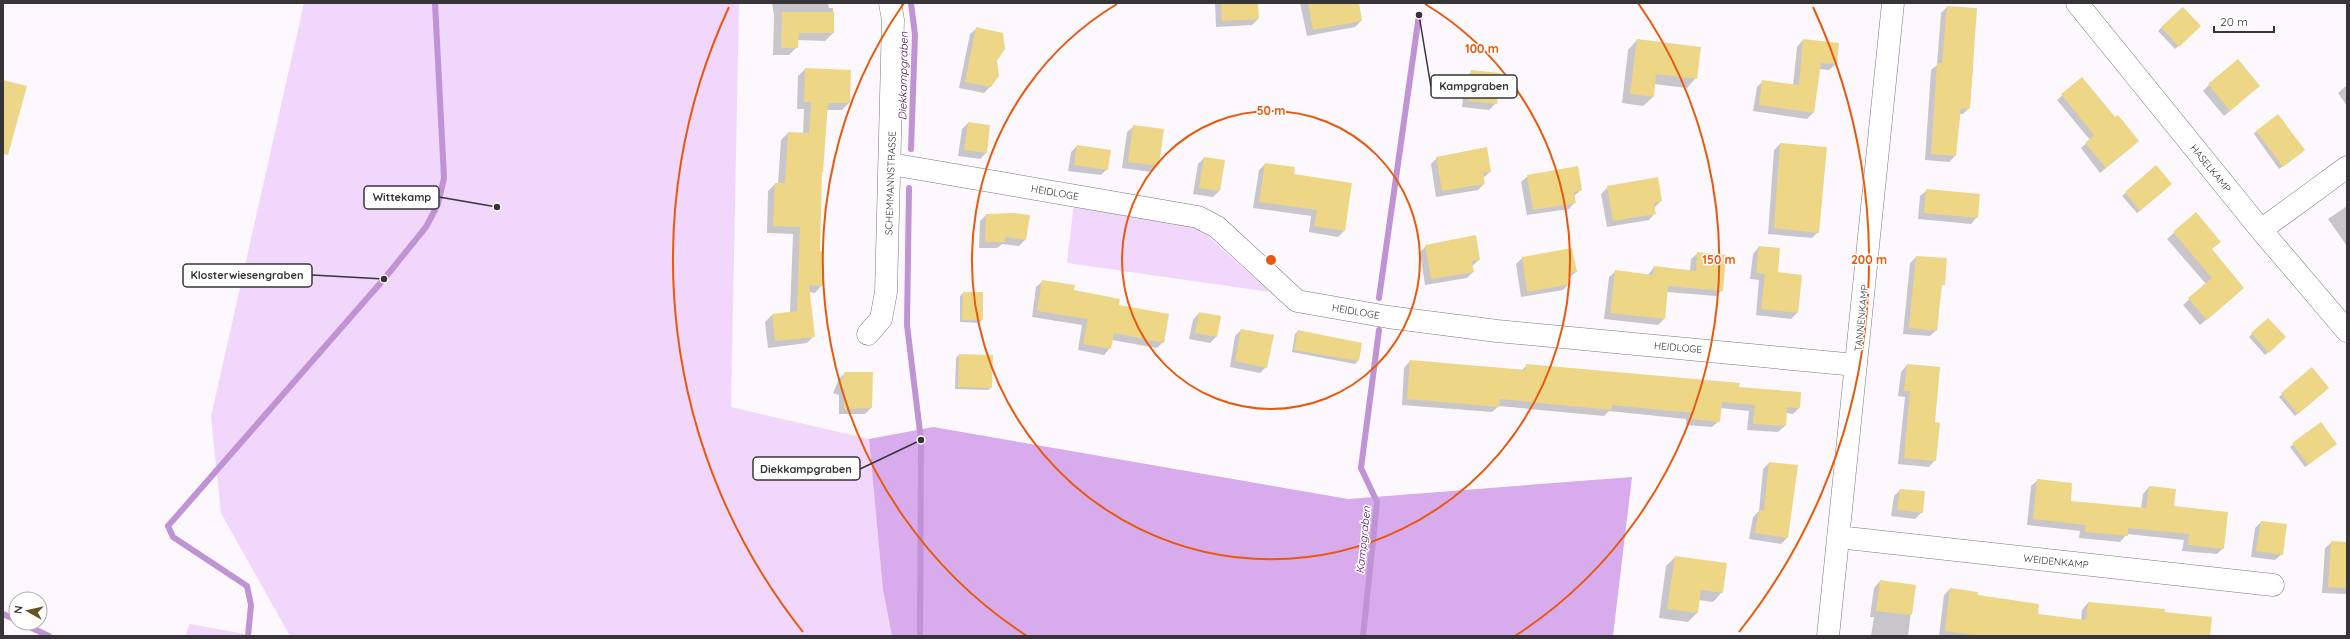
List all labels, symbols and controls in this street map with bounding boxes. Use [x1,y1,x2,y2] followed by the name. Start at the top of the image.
[2214,8,2274,34] scale bar
[2220,14,2248,29] text: 20 m
[895,31,911,120] water label: Diekkampgraben
[1465,41,1499,56] text: 100 m
[1431,75,1517,98] callout: Kampgraben
[1439,79,1509,93] text: Kampgraben
[1257,103,1285,118] text: 50 m
[882,130,899,235] street label: SCHEMMANNSTRASSE
[2187,142,2234,195] street label: HASELKAMP
[1030,182,1080,203] street label: HEIDLOGE
[364,186,439,209] callout: Wittekamp
[373,190,431,204] text: Wittekamp
[1702,252,1736,267] text: 150 m
[1851,252,1887,267] text: 200 m
[1264,253,1278,267] centre of rings
[183,264,312,287] callout: Klosterwiesengraben
[191,268,303,282] text: Klosterwiesengraben
[1852,284,1871,352] street label: TANNENKAMP
[1331,301,1381,322] street label: HEIDLOGE
[1653,339,1703,356] street label: HEIDLOGE
[753,457,860,480] callout: Diekkampgraben
[760,462,852,476] text: Diekkampgraben
[1353,505,1374,574] water label: Kampgraben
[2023,552,2089,571] street label: WEIDENKAMP
[8,591,48,631] north arrow
[11,605,26,615] text: N

